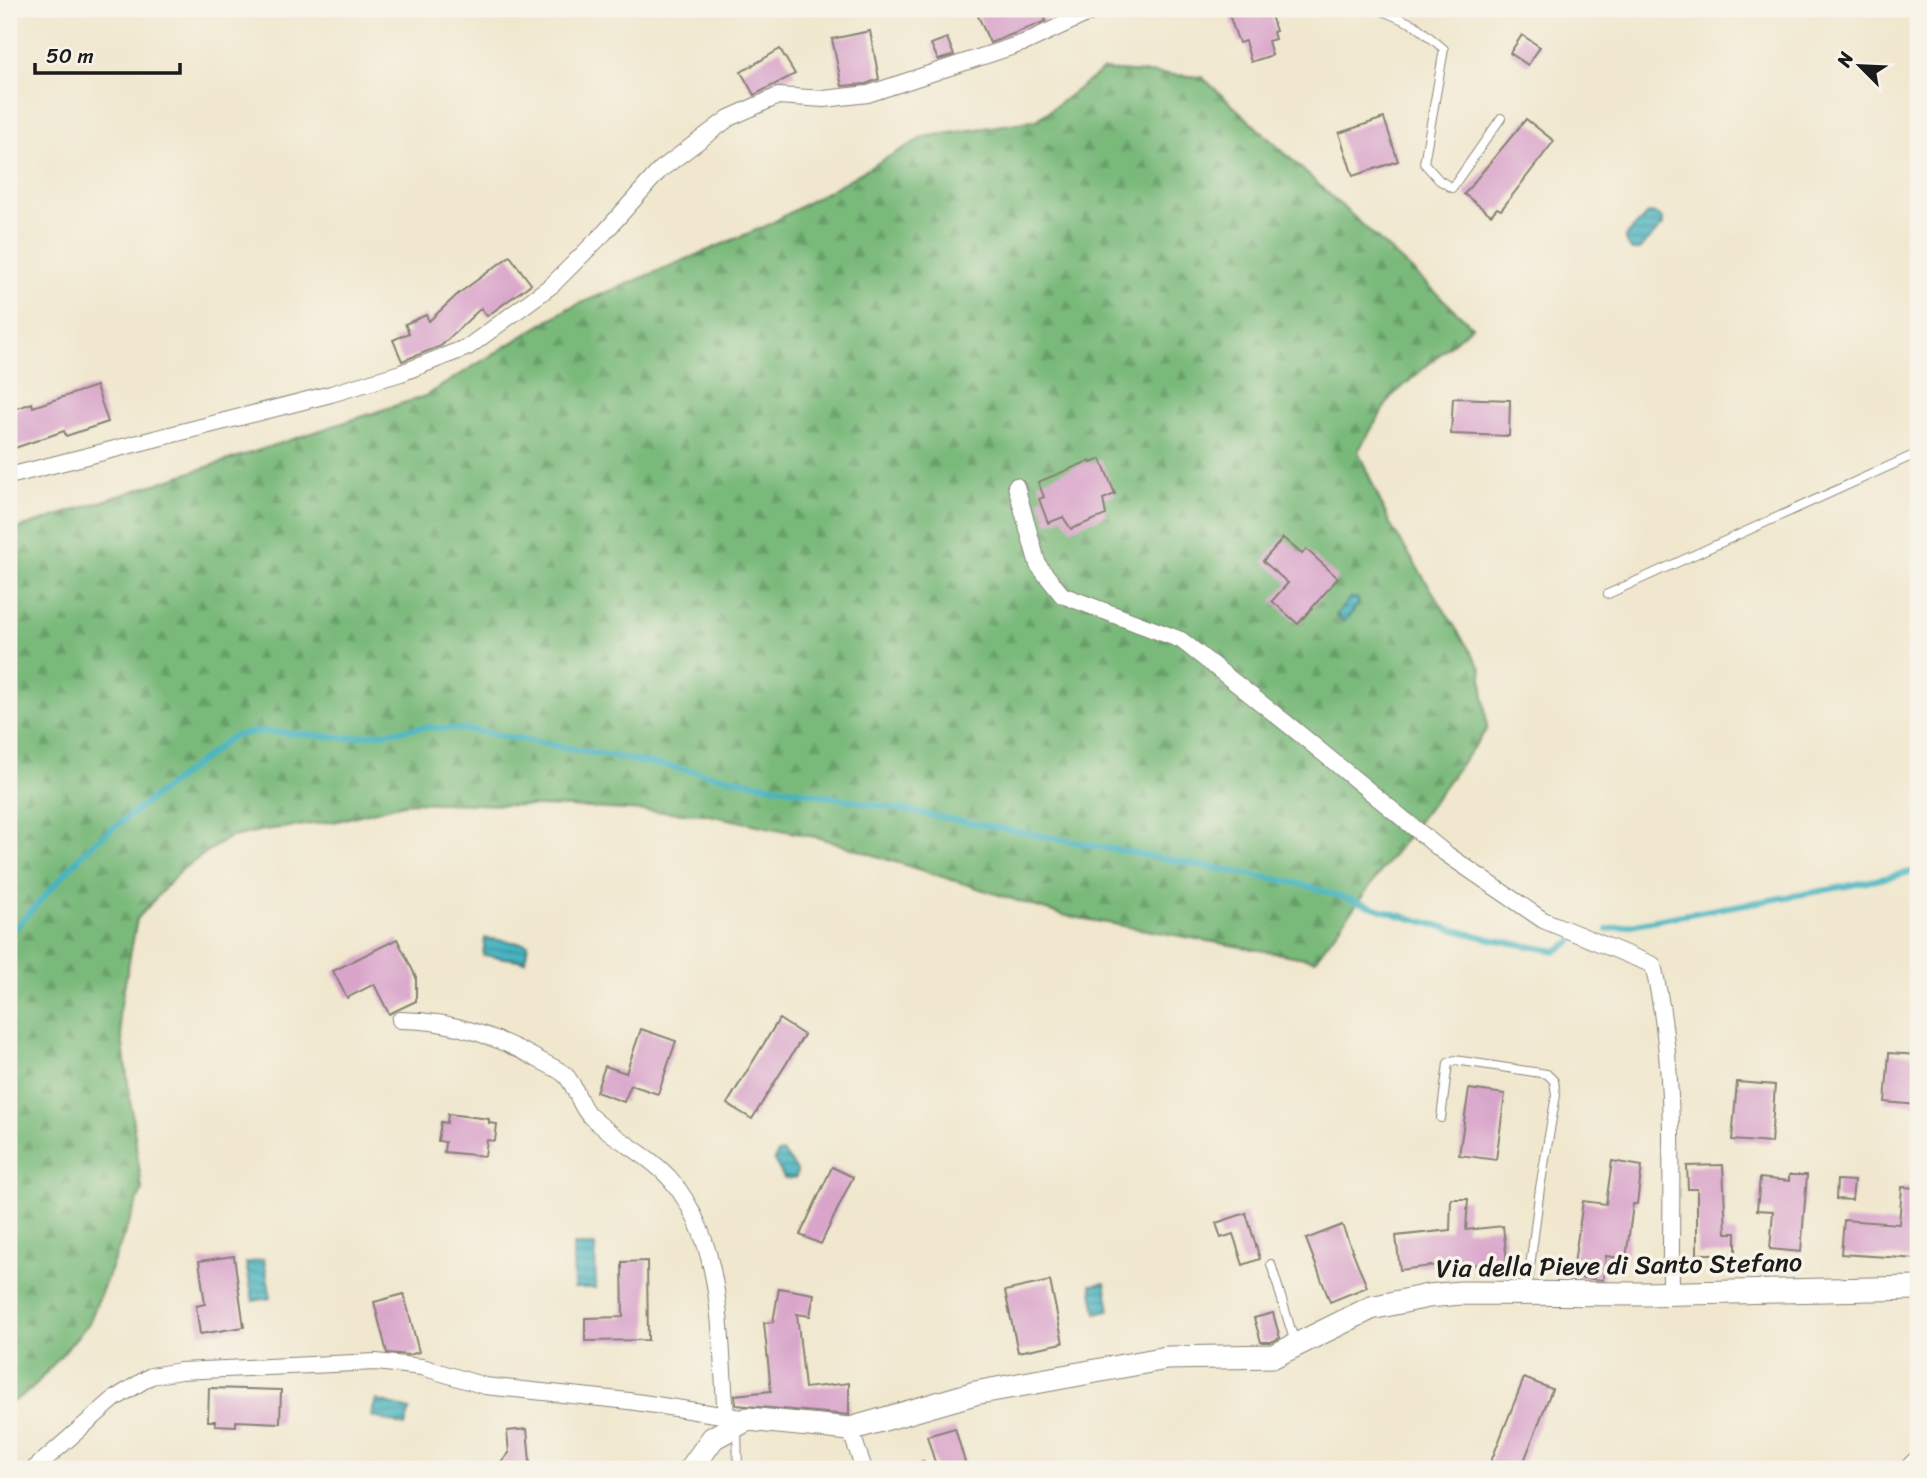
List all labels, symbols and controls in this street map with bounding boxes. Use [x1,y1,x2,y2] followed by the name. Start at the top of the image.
[35,32,180,76] scale bar
[1826,32,1896,102] north arrow
[46,37,94,75] text: 50 m
[1827,46,1863,73] text: N
[1436,1239,1802,1291] street label: Via della Pieve di Santo Stefano

